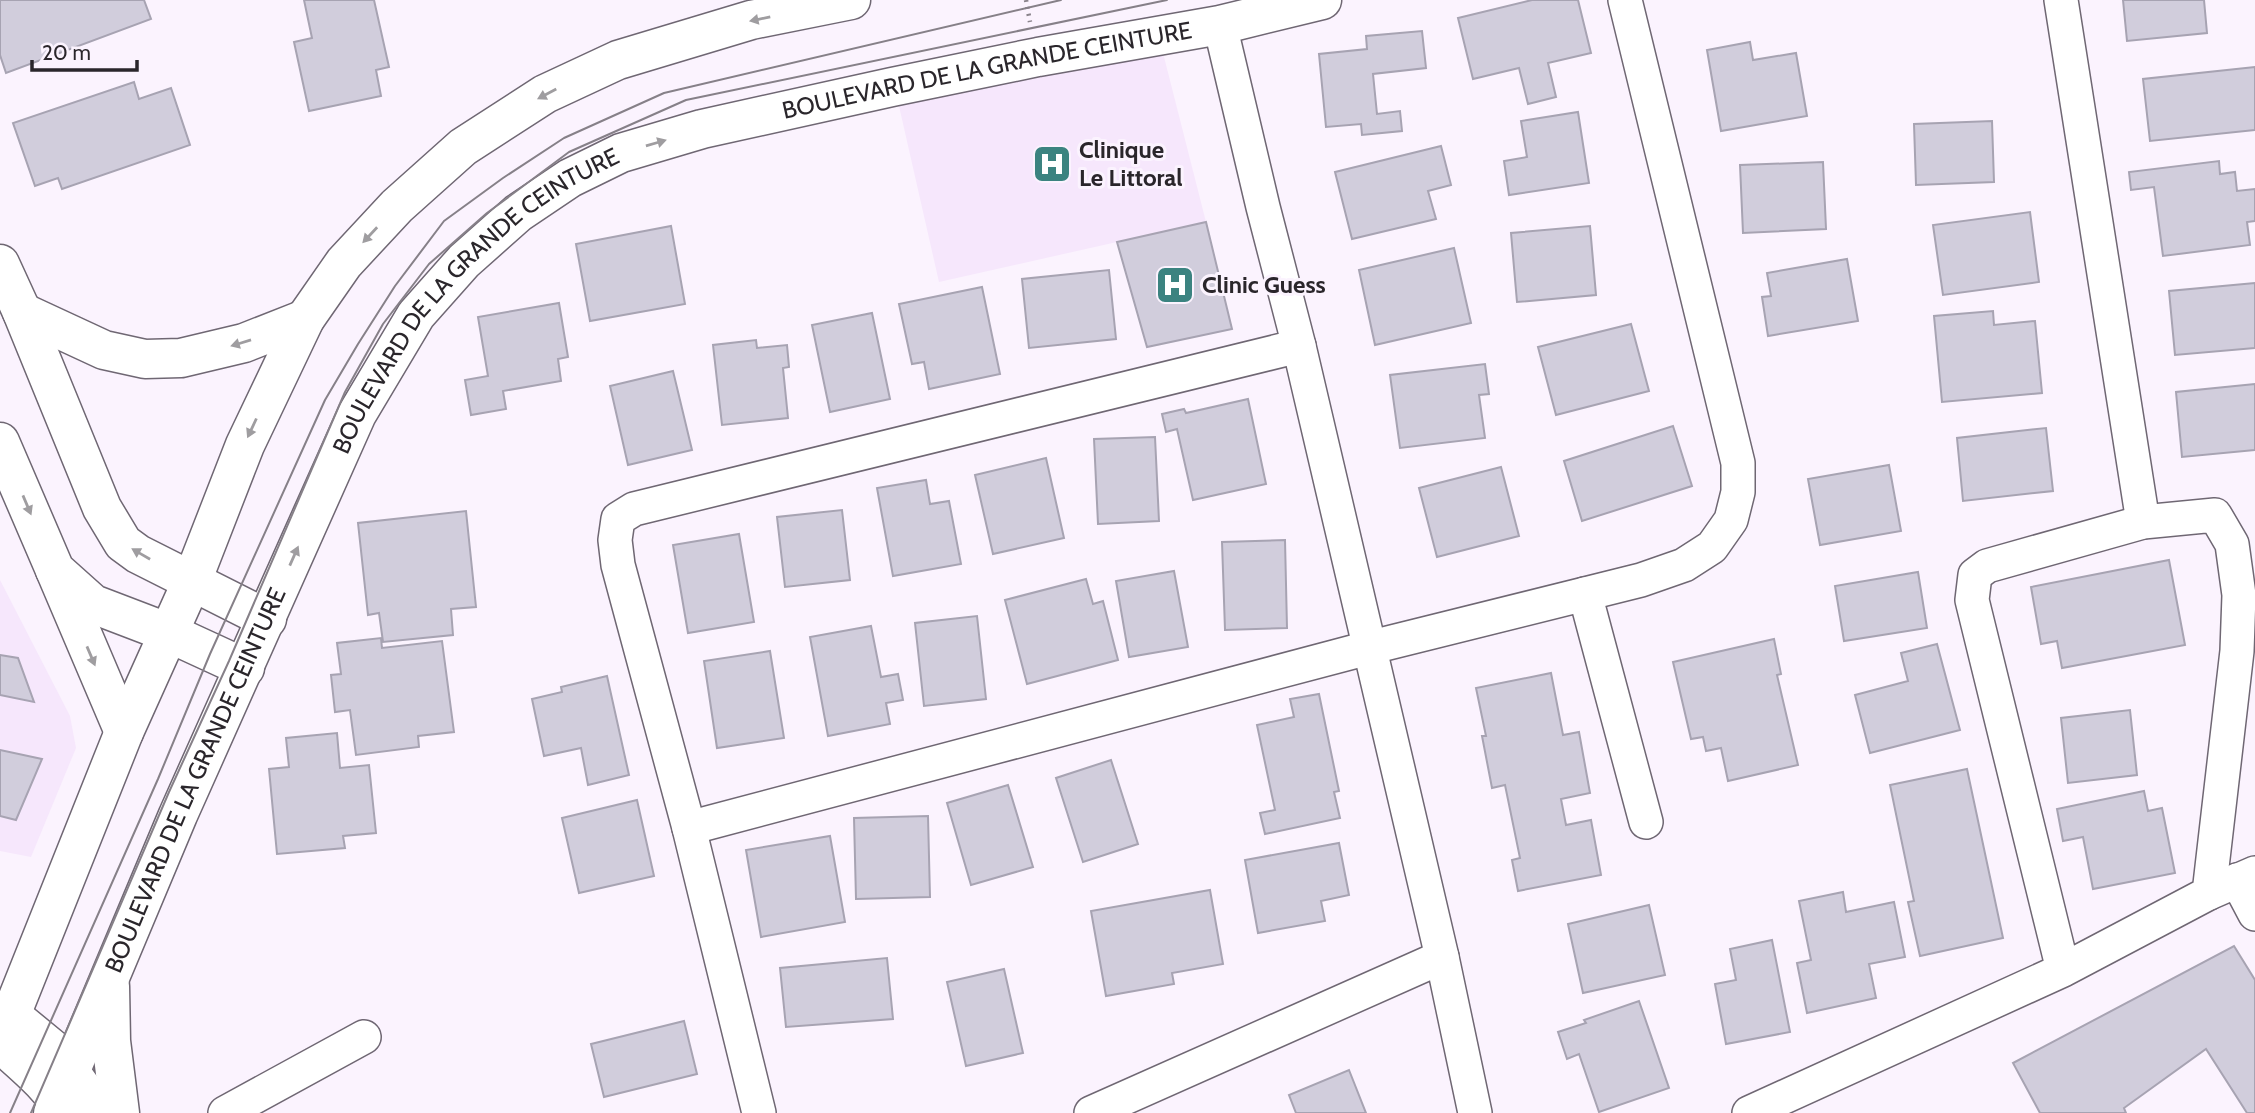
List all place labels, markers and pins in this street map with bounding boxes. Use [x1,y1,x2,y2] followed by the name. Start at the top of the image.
[1079,135,1183,192] place label: Clinique Le Littoral
[1031,143,1073,185] hospital icon: Clinique Le Littoral
[1154,264,1196,306] hospital icon: Clinic Guess
[1202,270,1326,299] place label: Clinic Guess

